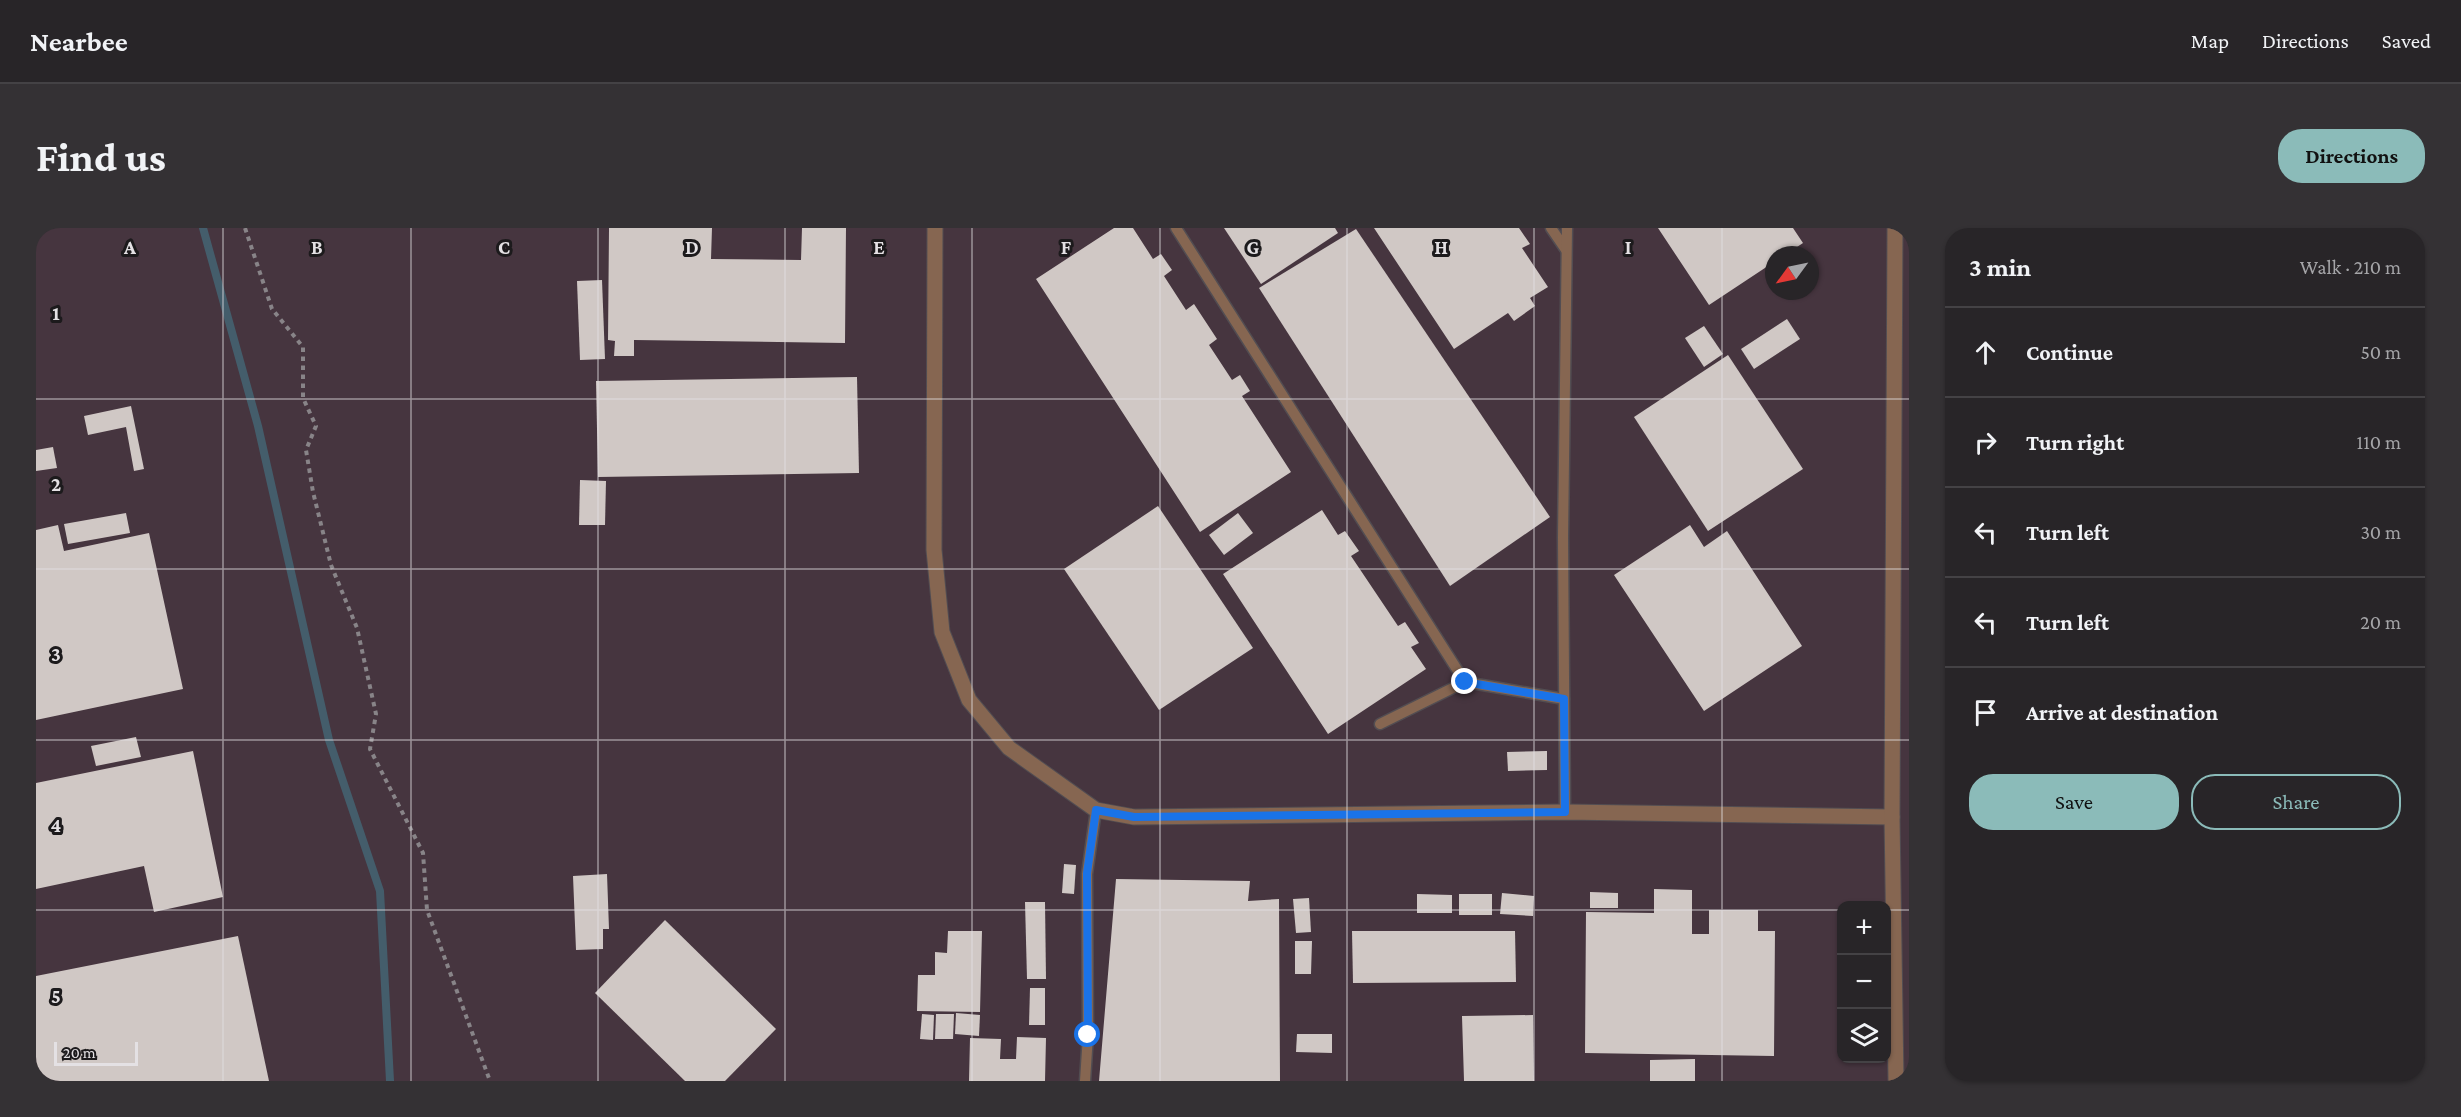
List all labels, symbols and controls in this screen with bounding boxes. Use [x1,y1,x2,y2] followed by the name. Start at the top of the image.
[30,26,128,57] text: Nearbee
[2191,29,2229,53] text: Map
[2262,29,2349,53] text: Directions
[2382,29,2431,53] text: Saved
[2278,129,2425,183] button: Directions
[36,133,166,180] text: Find us
[123,236,137,258] text: A
[311,236,323,258] text: B
[498,236,510,258] text: C
[685,236,699,258] text: D
[873,236,885,258] text: E
[1061,236,1072,258] text: F
[1247,236,1260,258] text: G
[1434,236,1448,258] text: H
[1625,236,1632,258] text: I
[1765,246,1819,300] north arrow
[1969,253,2031,282] text: 3 min
[2300,256,2401,278] text: Walk · 210 m
[52,302,60,324] text: 1
[1969,336,2002,369] icon: ahead
[2026,340,2113,365] text: Continue
[2360,341,2401,363] text: 50 m
[1969,426,2002,459] icon: right
[2026,430,2124,455] text: Turn right
[2357,431,2401,453] text: 110 m
[51,473,61,495] text: 2
[1969,516,2002,549] icon: left
[2026,520,2109,545] text: Turn left
[2360,521,2401,543] text: 30 m
[1969,606,2002,639] icon: left
[2026,610,2109,635] text: Turn left
[2360,611,2401,633] text: 20 m
[51,643,61,665] text: 3
[1451,668,1477,694] route end
[1969,696,2002,729] icon: arrive
[2026,700,2218,725] text: Arrive at destination
[1969,774,2179,830] button: Save
[2191,774,2401,830] button: Share
[51,814,62,836] text: 4
[1837,901,1891,1063] map controls
[1837,901,1891,955] button: +
[1837,955,1891,1009] button: −
[51,985,61,1007] text: 5
[1837,1009,1891,1063] button: layers
[1074,1021,1100,1047] route start
[54,1039,138,1066] scale bar
[63,1044,96,1061] text: 20 m

